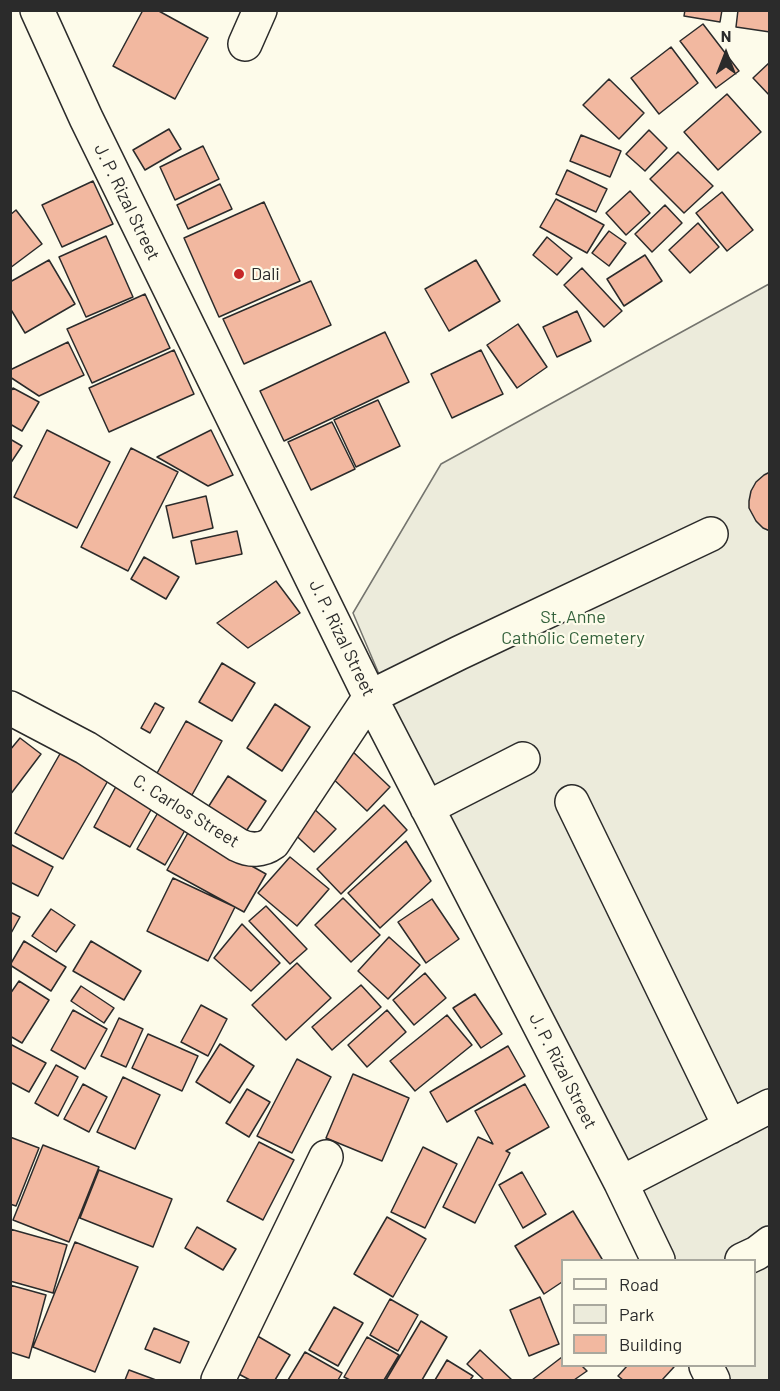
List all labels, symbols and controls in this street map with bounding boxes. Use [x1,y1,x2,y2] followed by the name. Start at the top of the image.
[696,24,756,84] north arrow
[721,26,731,45] text: N
[89,140,165,264] street label: J. P. Rizal Street
[251,263,280,285] place label: Dali
[232,267,246,281] marker: Dali
[304,576,380,700] street label: J. P. Rizal Street
[501,606,645,648] park label: St. Anne Catholic Cemetery
[129,770,243,852] street label: C. Carlos Street
[525,1009,601,1133] street label: J. P. Rizal Street
[561,1259,756,1367] legend
[619,1273,659,1295] text: Road
[619,1303,654,1325] text: Park
[619,1333,682,1355] text: Building

